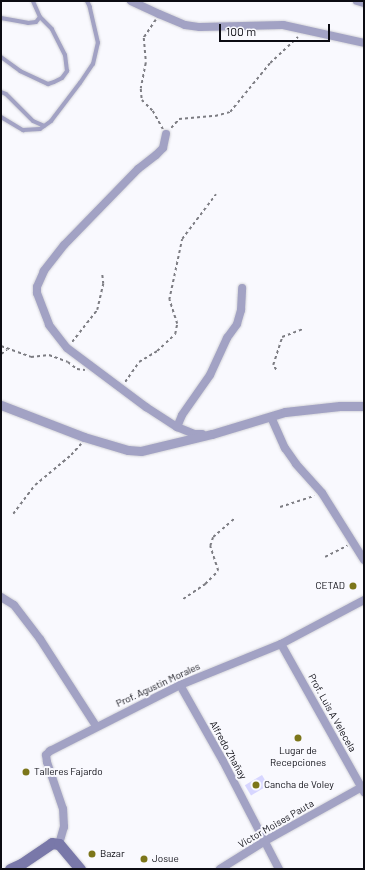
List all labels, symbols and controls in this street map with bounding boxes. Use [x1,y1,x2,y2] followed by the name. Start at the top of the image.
[221,16,332,42] scale bar
[226,24,256,38] text: 100 m
[316,580,345,592] place label: CETAD
[348,581,358,591] marker: CETAD
[114,660,202,710] street label: Prof. Agustin Morales
[306,672,358,754] street label: Prof. Luis A Velecela
[207,719,249,781] street label: Alfredo Zhañay
[293,733,303,743] marker: Lugar de Recepciones
[270,744,326,768] place label: Lugar de Recepciones
[34,766,103,778] place label: Talleres Fajardo
[21,767,31,777] marker: Talleres Fajardo
[264,779,334,791] place label: Cancha de Voley
[251,780,261,790] marker: Cancha de Voley
[236,797,316,851] street label: Victor Moises Pauta
[100,848,125,860] place label: Bazar
[87,849,97,859] marker: Bazar
[152,853,179,865] place label: Josue
[139,854,149,864] marker: Josue

